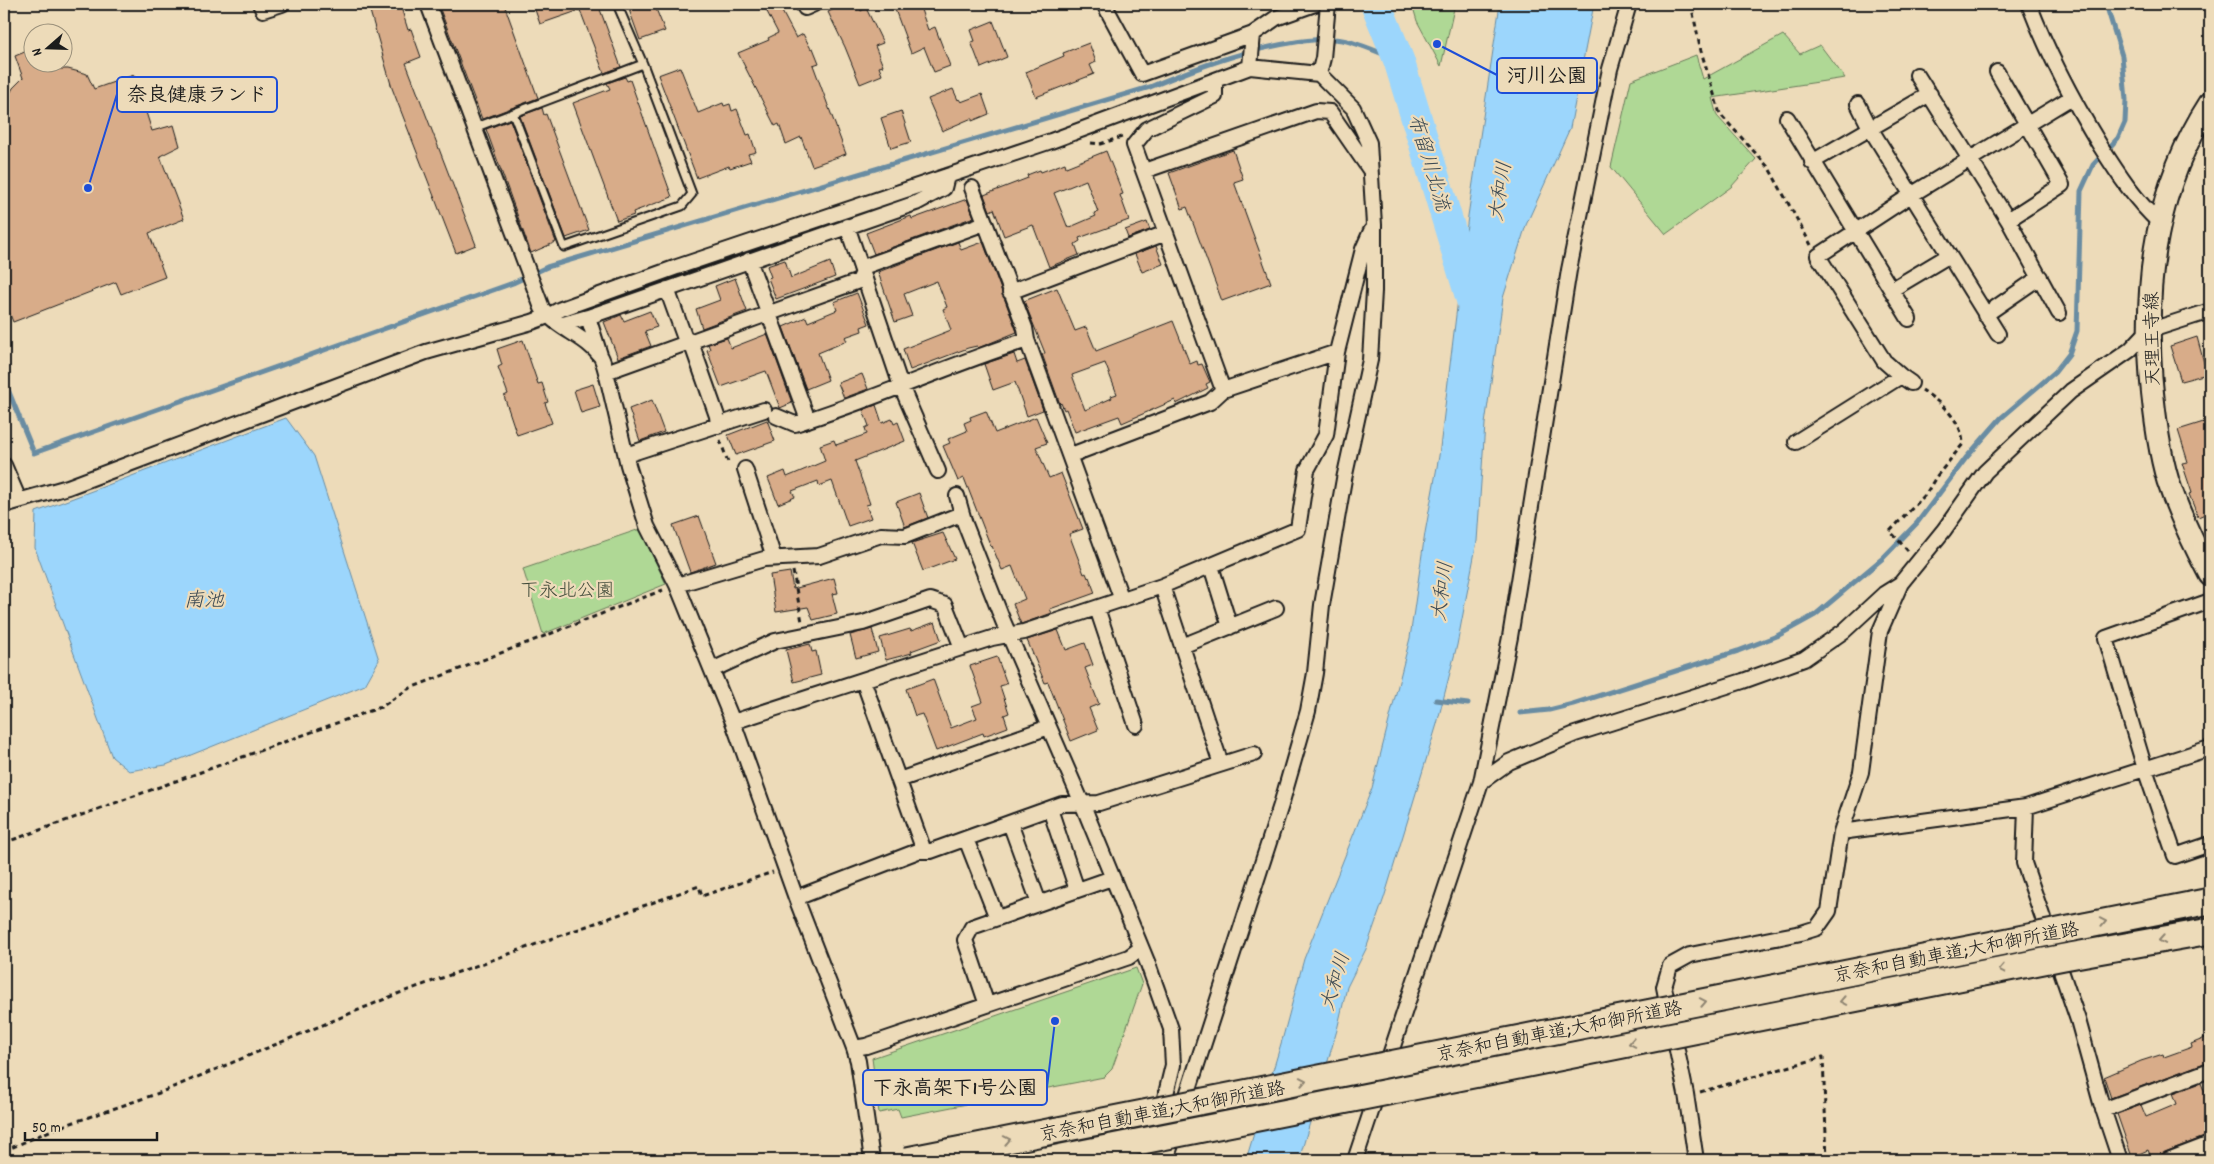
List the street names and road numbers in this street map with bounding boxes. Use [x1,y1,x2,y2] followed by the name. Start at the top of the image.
[2140,291,2169,387] street label: 天理王寺線
[1831,917,2082,992] street label: 京奈和自動車道;大和御所道路
[1434,996,1685,1071] street label: 京奈和自動車道;大和御所道路
[1037,1076,1288,1151] street label: 京奈和自動車道;大和御所道路

